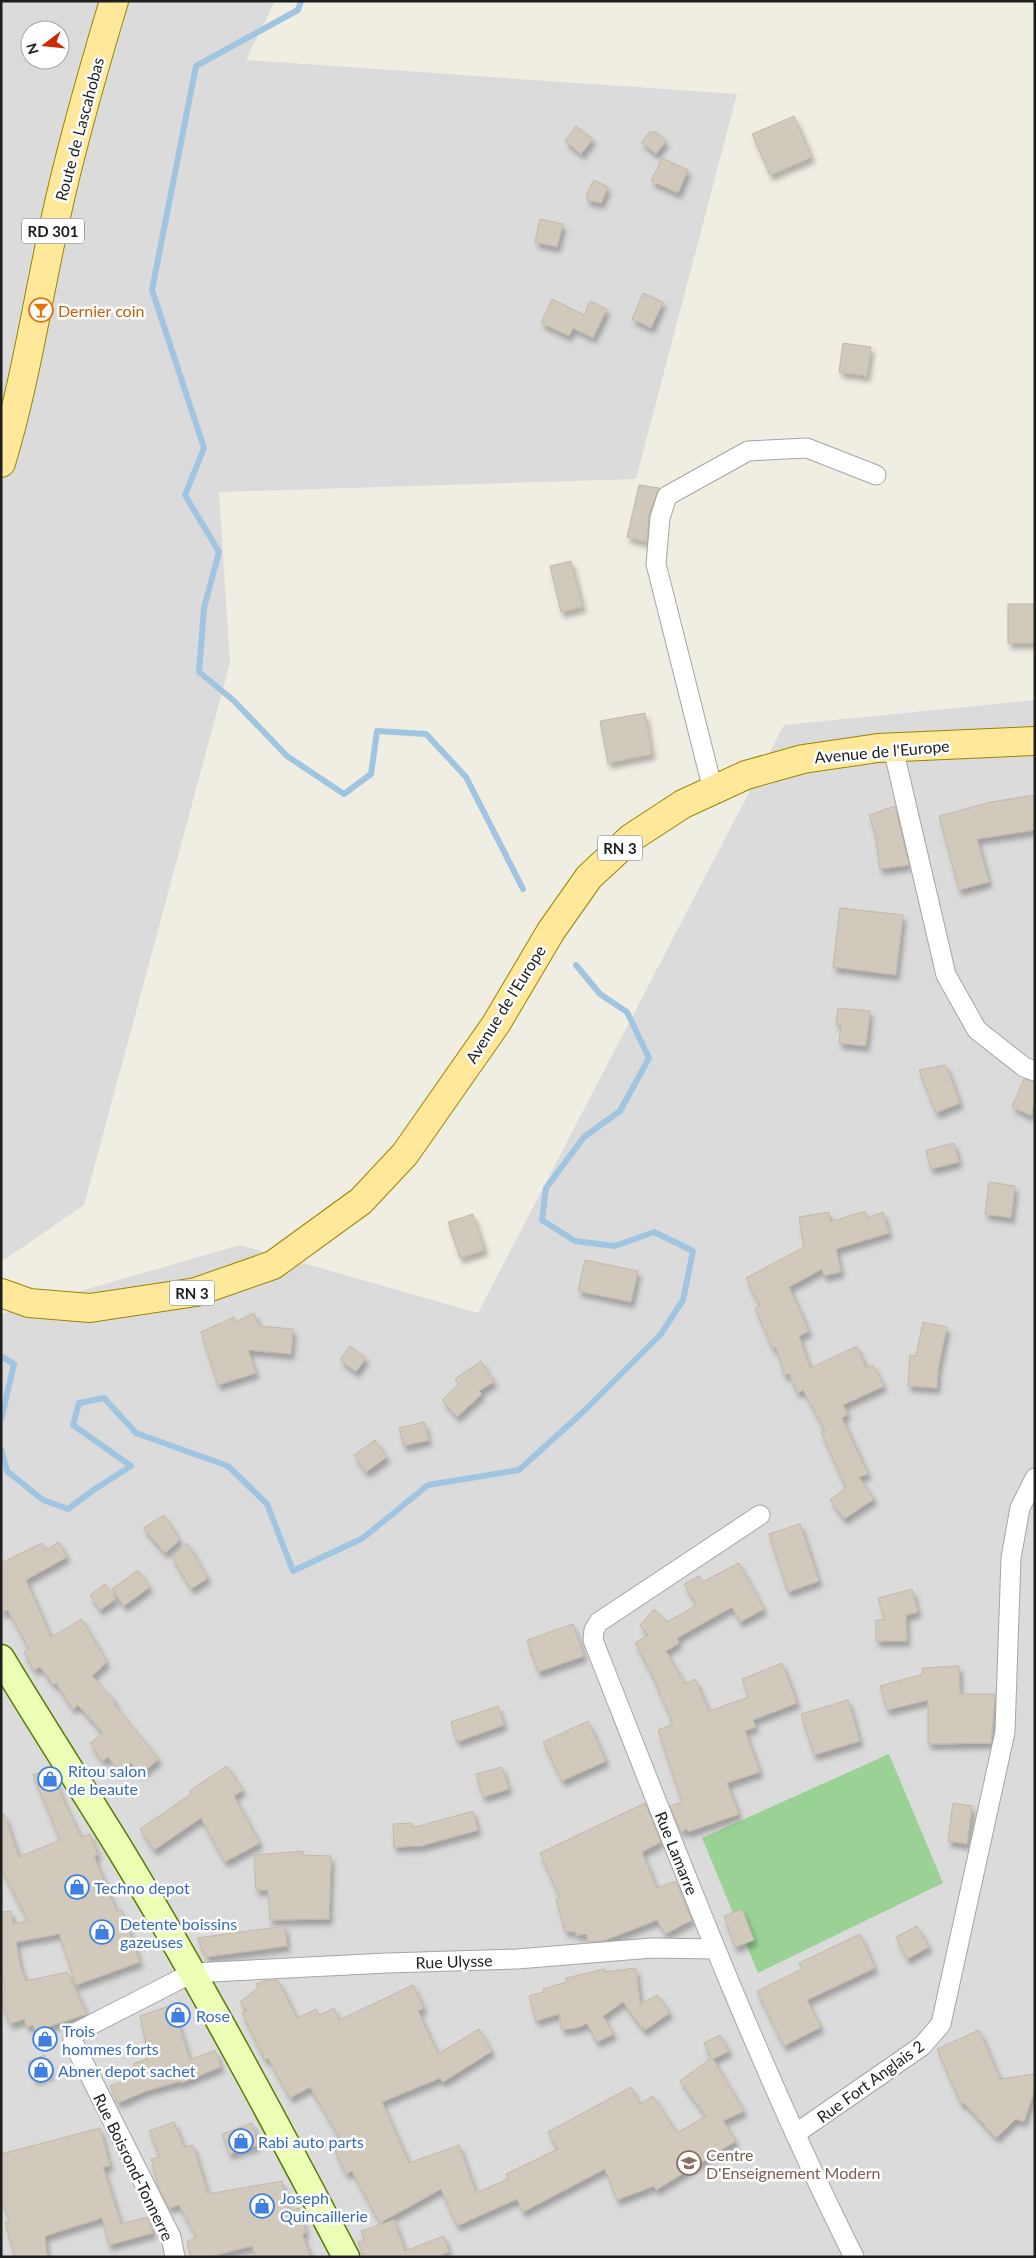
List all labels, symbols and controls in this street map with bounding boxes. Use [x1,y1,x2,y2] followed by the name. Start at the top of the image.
[20,20,70,70] north arrow
[22,41,42,56] text: N
[51,55,107,203] street label: Route de Lascahobas
[22,218,84,244] road number: RD 301
[28,297,54,323] bar icon: Dernier coin
[58,301,144,320] place label: Dernier coin
[814,736,950,766] street label: Avenue de l'Europe
[598,836,642,860] road number: RN 3
[461,942,549,1066] street label: Avenue de l'Europe
[170,1280,214,1306] road number: RN 3
[68,1761,146,1798] place label: Ritou salon de beaute
[37,1766,63,1792] shop icon: Ritou salon de beaute
[652,1809,702,1897] street label: Rue Lamarre
[64,1874,90,1900] shop icon: Techno depot
[94,1878,190,1897] place label: Techno depot
[120,1914,237,1951] place label: Detente boissins gazeuses
[89,1919,115,1945] shop icon: Detente boissins gazeuses
[415,1950,493,1972] street label: Rue Ulysse
[165,2002,191,2028] shop icon: Rose
[196,2006,230,2025] place label: Rose
[62,2021,159,2058] place label: Trois hommes forts
[32,2026,58,2052] shop icon: Trois hommes forts
[813,2036,927,2126] street label: Rue Fort Anglais 2
[28,2057,54,2083] shop icon: Abner depot sachet
[58,2061,196,2080] place label: Abner depot sachet
[90,2090,178,2244] street label: Rue Boisrond-Tonnerre
[228,2128,254,2154] shop icon: Rabi auto parts
[258,2132,364,2151] place label: Rabi auto parts
[706,2145,880,2182] place label: Centre D'Enseignement Modern
[676,2150,702,2176] school or university icon: Centre D'Enseignement Modern
[280,2188,368,2225] place label: Joseph Quincaillerie
[249,2193,275,2219] shop icon: Joseph Quincaillerie

